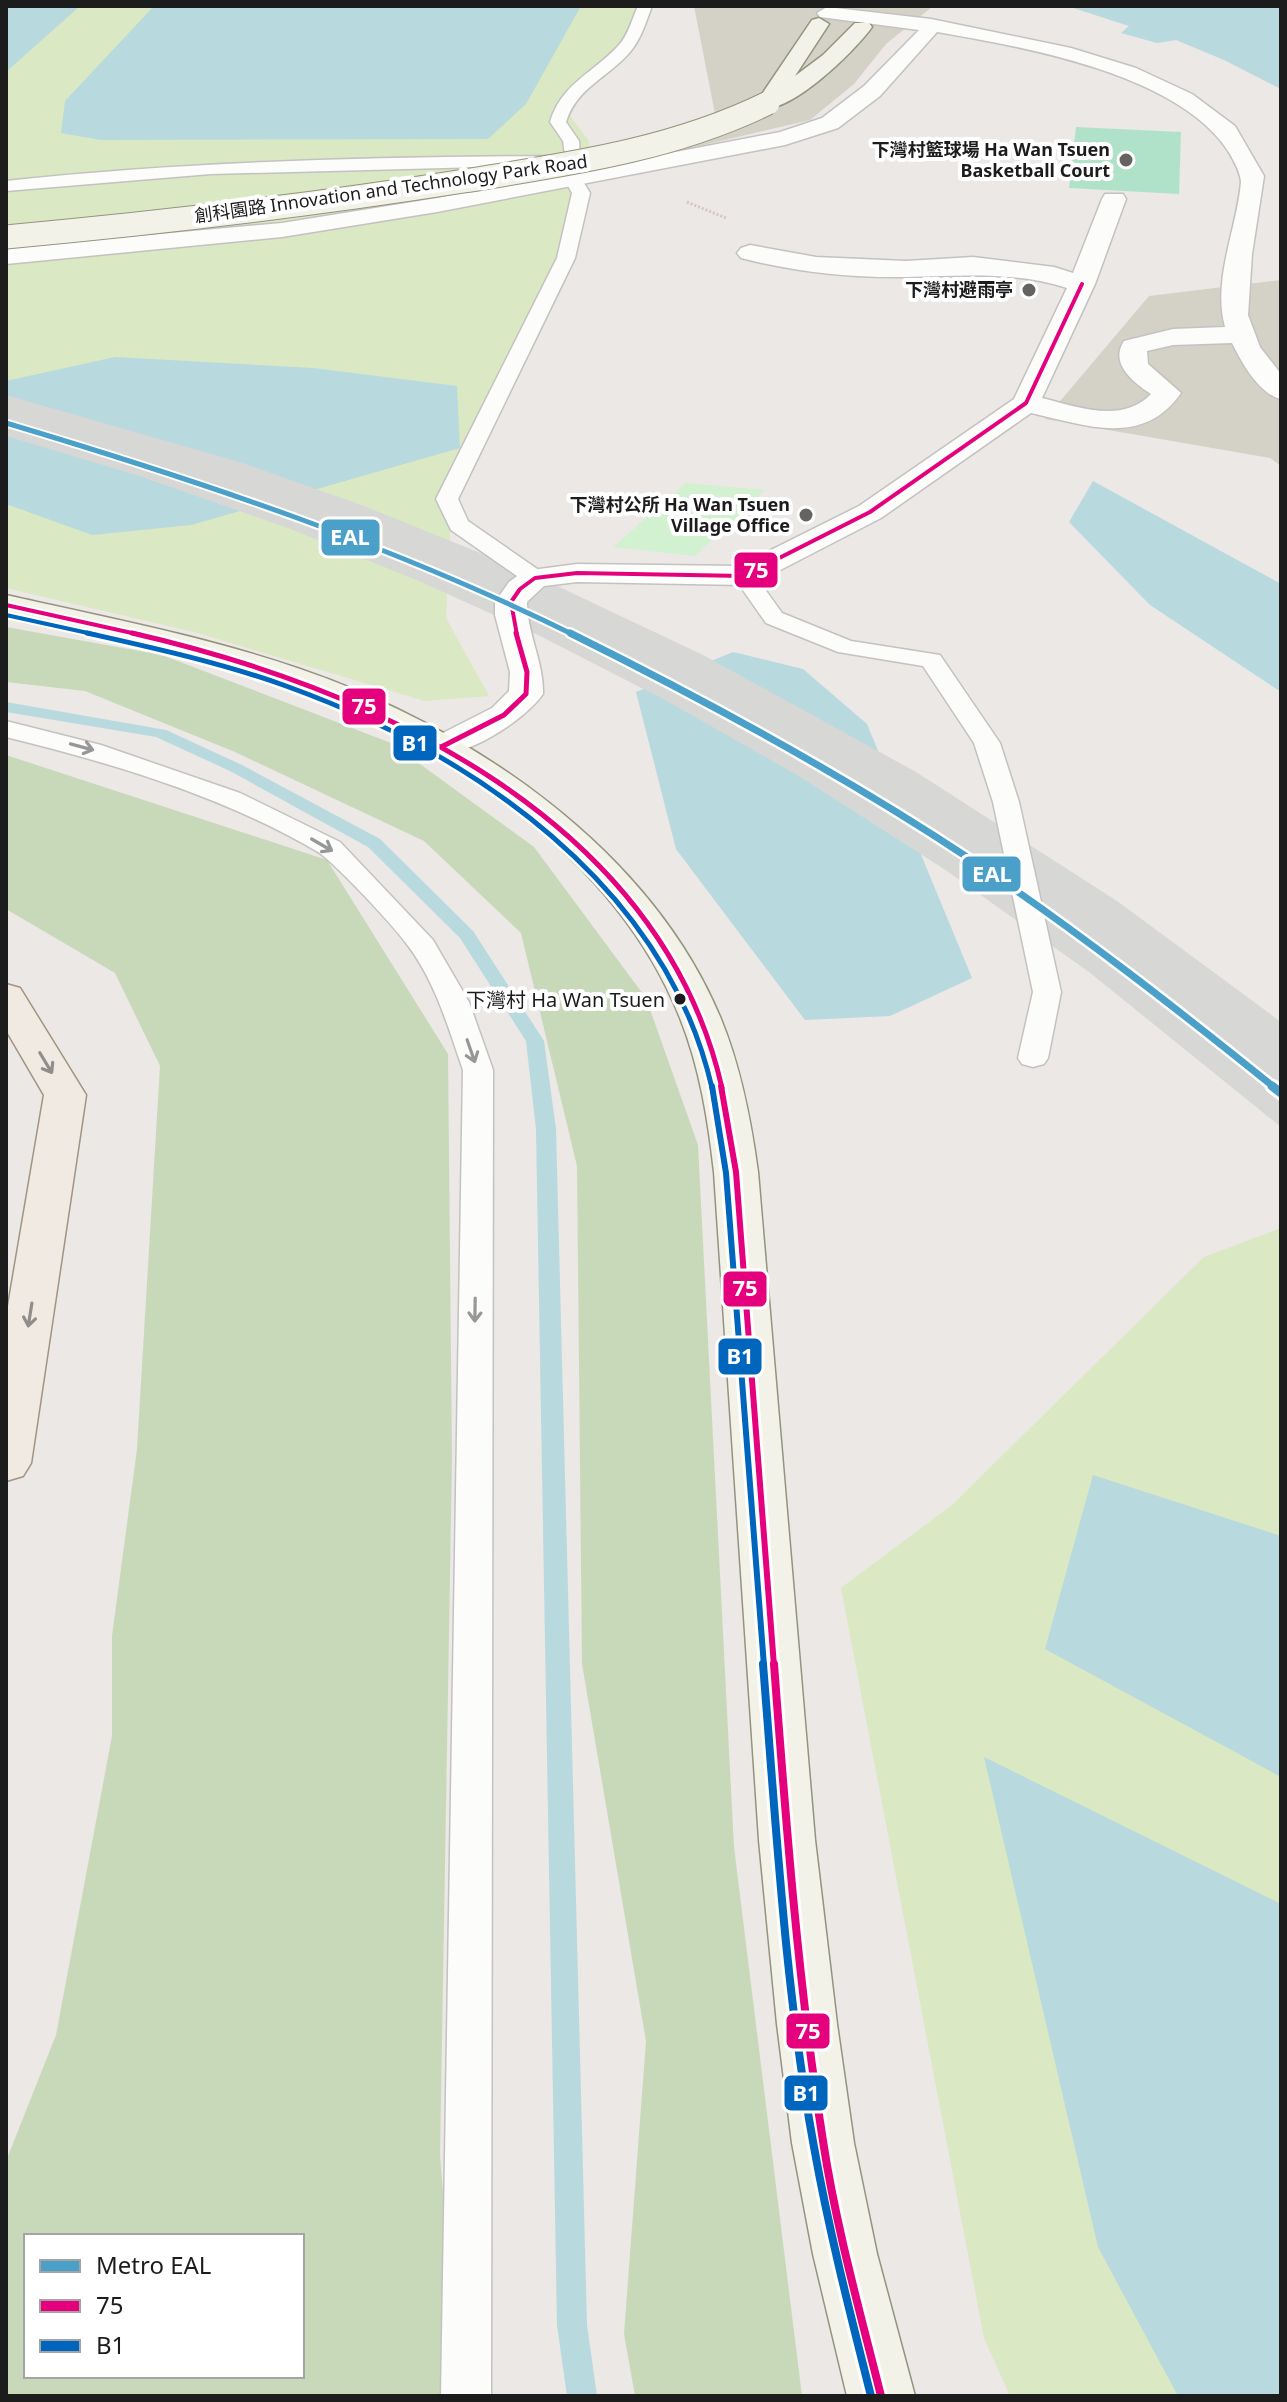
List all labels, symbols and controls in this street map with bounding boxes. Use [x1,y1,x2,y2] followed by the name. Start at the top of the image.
[871,137,1110,182] place label: 下灣村籃球場 Ha Wan Tsuen Basketball Court
[193,149,589,227] street label: 創科園路 Innovation and Technology Park Road
[1117,151,1135,169] marker: 下灣村籃球場 Ha Wan Tsuen Basketball Court
[905,277,1013,301] place label: 下灣村避雨亭
[1020,281,1038,299] marker: 下灣村避雨亭
[569,492,790,537] place label: 下灣村公所 Ha Wan Tsuen Village Office
[797,506,815,524] marker: 下灣村公所 Ha Wan Tsuen Village Office
[320,518,381,557] line badge: EAL
[330,521,370,551] text: EAL
[733,551,779,589] line badge: 75
[743,554,769,584] text: 75
[341,687,387,726] line badge: 75
[351,690,377,720] text: 75
[392,724,438,762] line badge: B1
[401,727,429,757] text: B1
[68,741,94,756] one-way arrow
[310,837,333,853] one-way arrow
[961,855,1022,893] line badge: EAL
[972,858,1012,888] text: EAL
[466,986,665,1013] place label: 下灣村 Ha Wan Tsuen
[672,991,688,1007] marker: 下灣村 Ha Wan Tsuen
[465,1039,480,1064] one-way arrow
[38,1051,54,1074] one-way arrow
[722,1270,768,1308] line badge: 75
[732,1272,758,1302] text: 75
[467,1296,483,1323] one-way arrow
[22,1302,37,1327] one-way arrow
[717,1337,763,1376] line badge: B1
[726,1340,754,1370] text: B1
[785,2012,831,2050] line badge: 75
[795,2015,821,2045] text: 75
[783,2074,829,2112] line badge: B1
[792,2077,820,2107] text: B1
[24,2234,304,2378] legend
[96,2248,211,2281] text: Metro EAL
[96,2288,123,2321] text: 75
[96,2328,125,2361] text: B1

